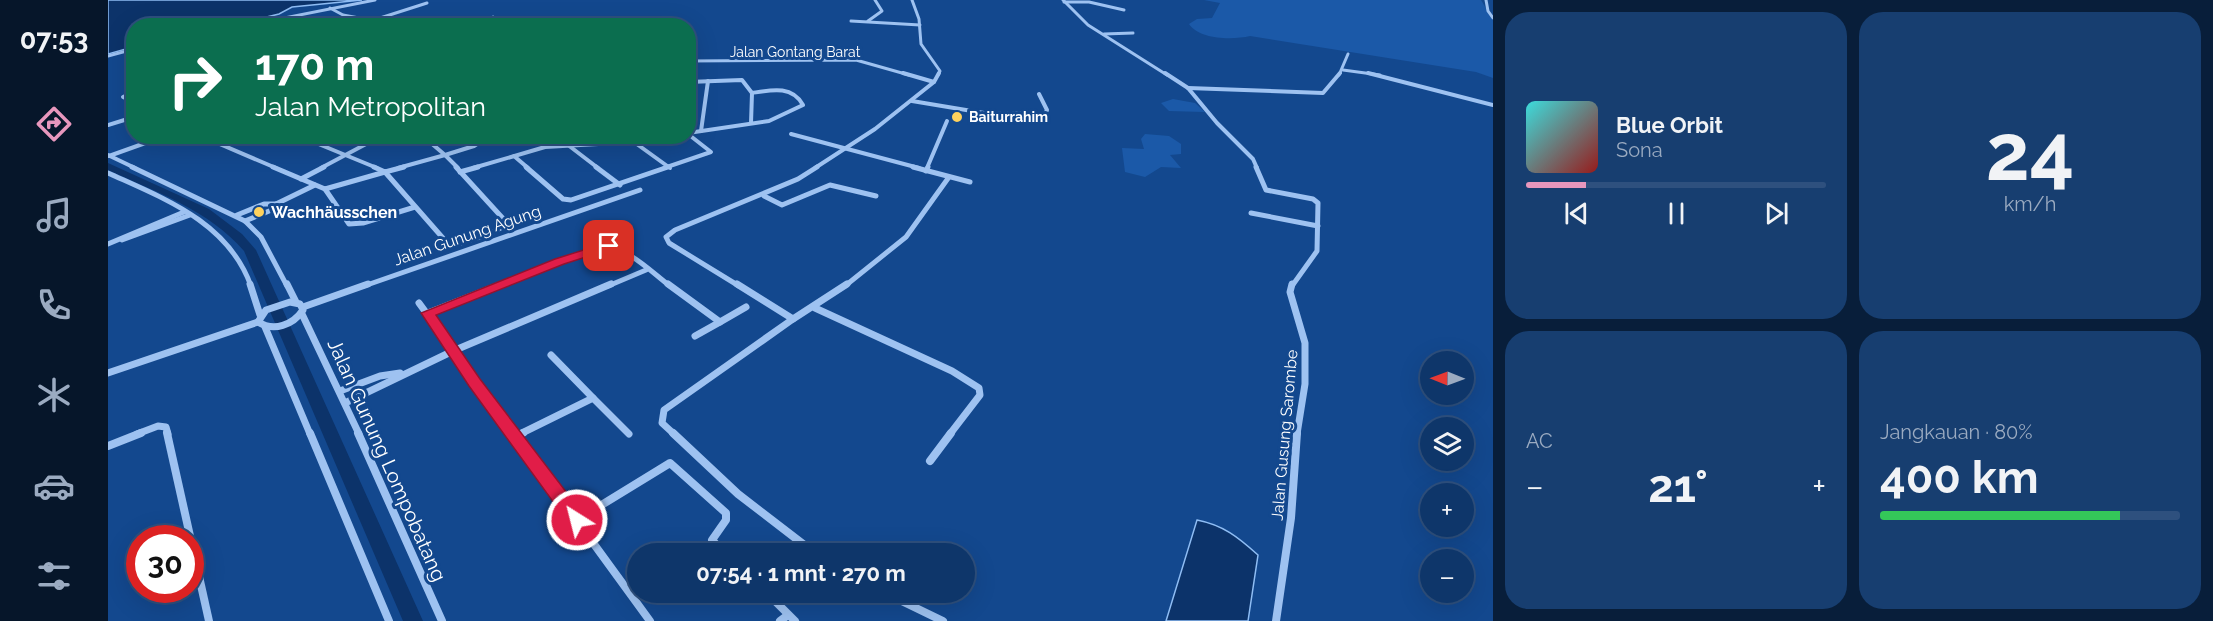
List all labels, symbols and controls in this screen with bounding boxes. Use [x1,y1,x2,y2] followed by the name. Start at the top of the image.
[20,24,88,55] text: 07:53
[255,41,374,90] text: 170 m
[156,42,234,120] icon: right
[730,44,861,60] street label: Jalan Gontang Barat
[255,91,486,122] text: Jalan Metropolitan
[33,103,75,145] icon: directions
[1986,107,2074,198] text: 24
[969,109,1048,125] place label: Baiturrahim
[950,110,964,124] marker: Baiturrahim
[1616,112,1723,138] text: Blue Orbit
[1616,138,1663,162] text: Sona
[2004,192,2056,216] text: km/h
[33,194,75,236] icon: music
[1560,197,1593,230] icon: previous
[1660,197,1693,230] icon: pause
[1760,197,1793,230] icon: next
[391,201,543,270] street label: Jalan Gunung Agung
[271,203,397,222] place label: Wachhäusschen
[252,205,266,219] marker: Wachhäusschen
[583,220,634,271] pin
[592,229,625,262] icon: arrive
[33,284,75,326] icon: phone
[323,335,451,585] street label: Jalan Gunung Lompobatang
[1268,349,1301,521] street label: Jalan Gusung Sarombe
[1420,351,1474,405] north arrow
[1420,351,1474,603] map controls
[33,374,75,416] icon: climate
[1420,417,1474,471] button: layers
[1880,420,2033,444] text: Jangkauan · 80%
[1526,429,1553,453] text: AC
[1880,451,2039,504] text: 400 km
[1648,460,1708,513] text: 21°
[33,465,75,507] icon: car
[1526,467,1544,506] text: −
[1812,467,1826,506] text: +
[1420,483,1474,537] button: +
[545,488,609,552] position arrow
[126,525,204,603] speed limit sign: 30
[1420,549,1474,603] button: −
[33,555,75,597] icon: filters
[696,560,906,586] text: 07:54 · 1 mnt · 270 m

